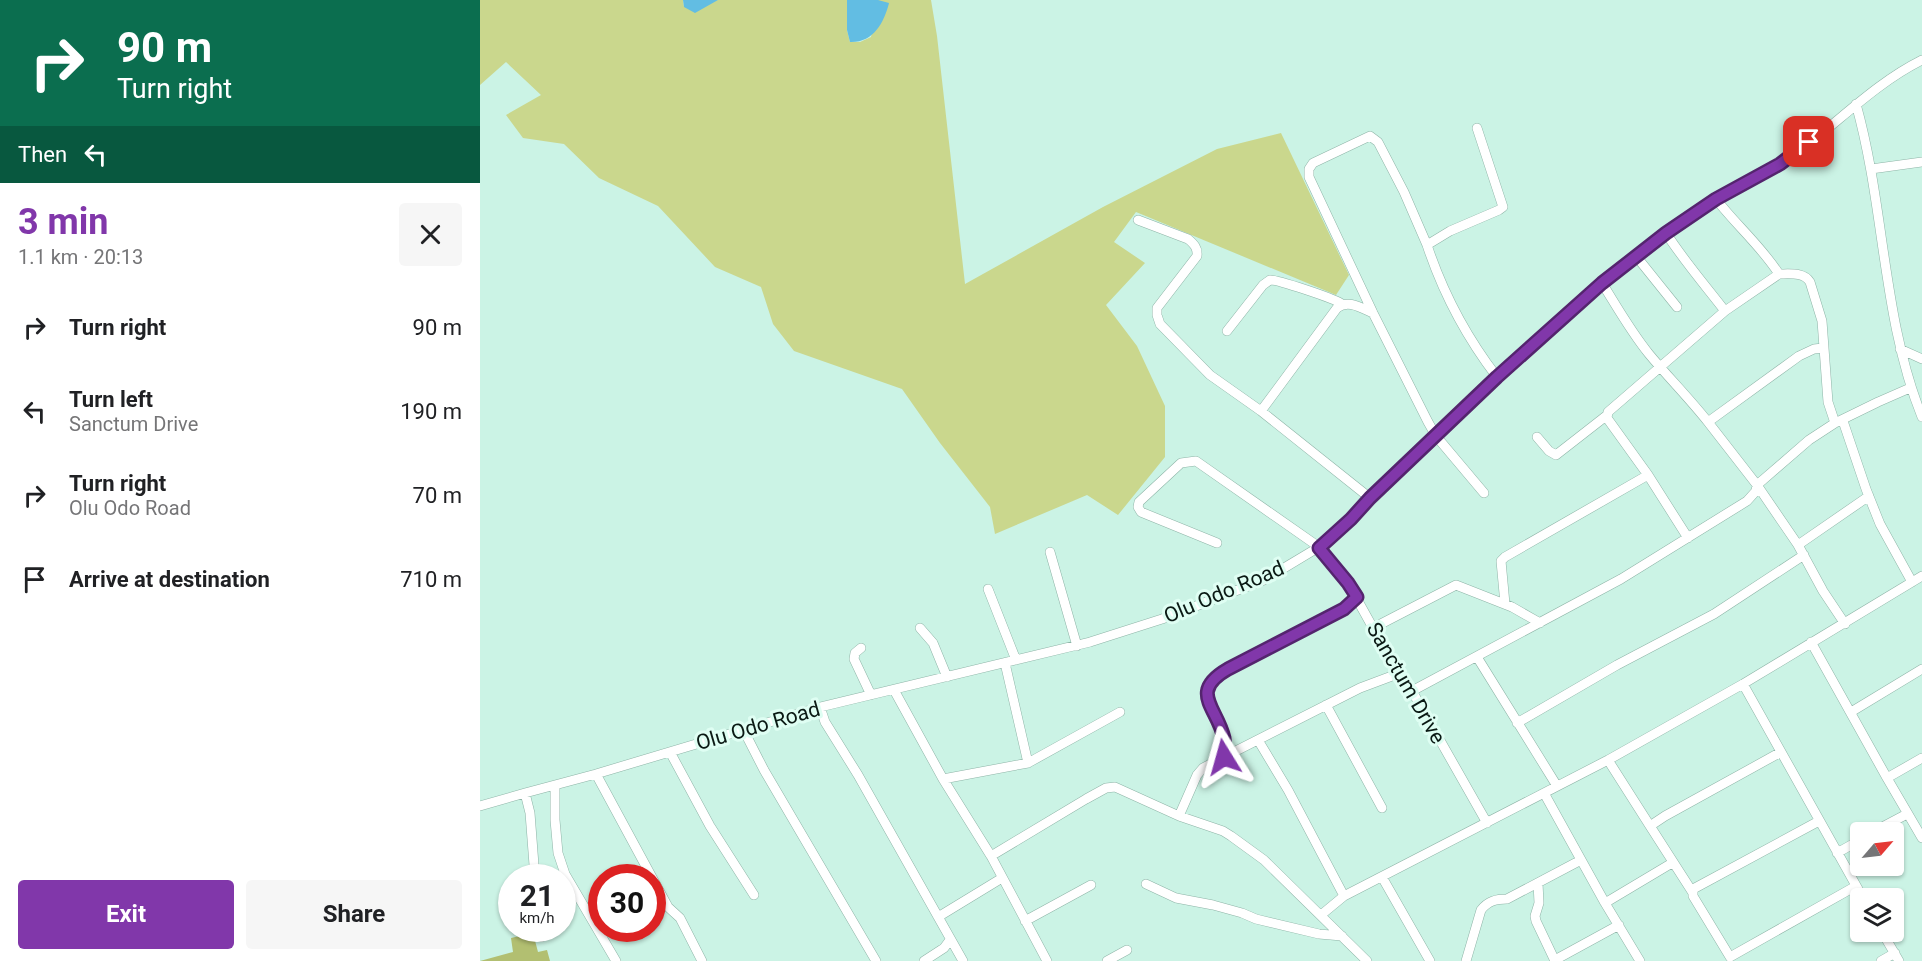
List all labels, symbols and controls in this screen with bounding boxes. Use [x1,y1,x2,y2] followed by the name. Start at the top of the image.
[117,23,212,72] text: 90 m
[18,24,96,102] icon: right
[117,73,232,105] text: Turn right
[1783,116,1834,167] pin
[1792,125,1825,158] icon: arrive
[79,138,112,171] icon: left
[18,142,67,167] text: Then
[18,201,109,243] text: 3 min
[399,203,462,266] button: close
[18,245,143,269] text: 1.1 km · 20:13
[18,311,51,344] icon: right
[69,315,166,340] text: Turn right
[413,315,462,340] text: 90 m
[69,387,153,412] text: Turn left
[18,395,51,428] icon: left
[400,399,462,424] text: 190 m
[69,412,198,436] text: Sanctum Drive
[69,471,166,496] text: Turn right
[18,479,51,512] icon: right
[413,483,462,508] text: 70 m
[69,496,191,520] text: Olu Odo Road
[1160,556,1288,628] street label: Olu Odo Road
[18,563,51,596] icon: arrive
[69,567,270,592] text: Arrive at destination
[400,567,462,592] text: 710 m
[1362,618,1450,748] street label: Sanctum Drive
[693,697,823,755] street label: Olu Odo Road
[1192,725,1256,789] position arrow
[1850,822,1904,876] north arrow
[1850,822,1904,942] map controls
[588,864,666,942] speed limit sign: 30
[520,878,554,913] text: 21
[18,880,234,949] button: Exit
[246,880,462,949] button: Share
[1850,888,1904,942] button: layers
[519,909,555,927] text: km/h

